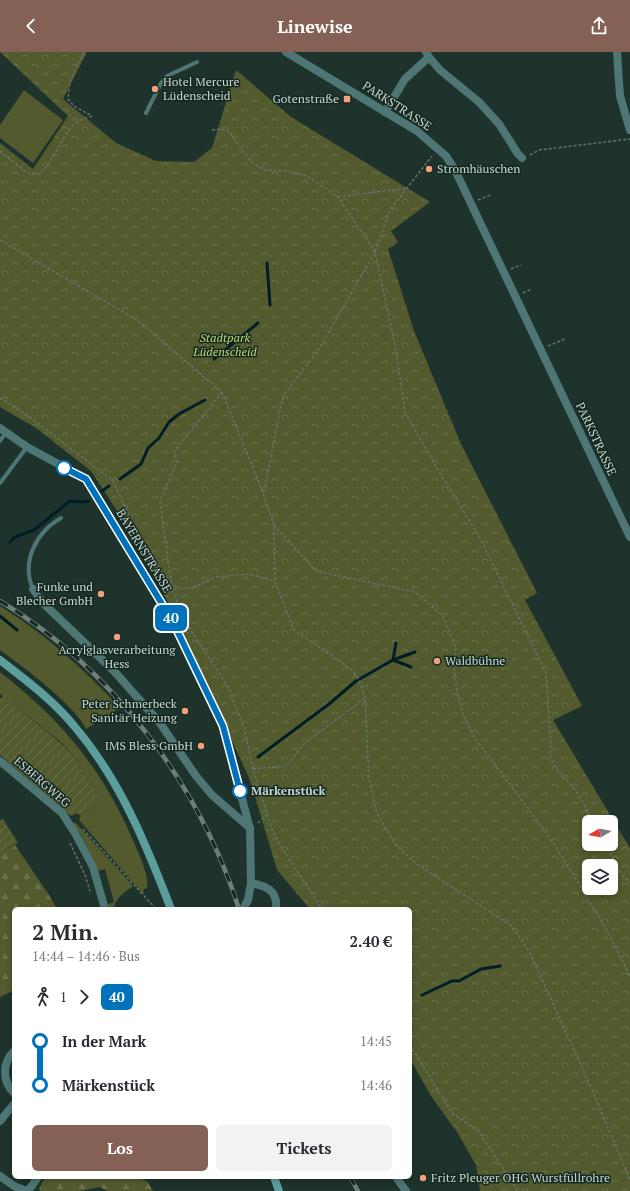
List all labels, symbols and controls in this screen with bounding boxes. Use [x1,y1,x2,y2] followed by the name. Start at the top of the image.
[277,14,353,38] text: Linewise
[20,15,42,37] icon: back
[588,15,610,37] icon: share
[163,74,239,103] place label: Hotel Mercure Lüdenscheid
[360,78,435,134] street label: PARKSTRASSE
[150,84,160,94] marker: Hotel Mercure Lüdenscheid
[273,91,339,106] place label: Gotenstraße
[342,94,352,104] marker: Gotenstraße
[437,161,520,176] place label: Stromhäuschen
[424,164,434,174] marker: Stromhäuschen
[192,330,257,359] park label: Stadtpark Lüdenscheid
[573,400,620,478] street label: PARKSTRASSE
[56,460,72,476] unlabelled marker
[113,506,175,595] street label: BAYERNSTRASSE
[16,579,93,608] place label: Funke und Blecher GmbH
[96,589,106,599] marker: Funke und Blecher GmbH
[153,605,189,631] line badge: 40
[163,608,179,627] text: 40
[112,632,122,642] marker: Acrylglasverarbeitung Hess
[58,642,176,671] place label: Acrylglasverarbeitung Hess
[445,653,505,668] place label: Waldbühne
[432,656,442,666] marker: Waldbühne
[82,696,178,725] place label: Peter Schmerbeck Sanitär Heizung
[180,706,190,716] marker: Peter Schmerbeck Sanitär Heizung
[105,738,193,753] place label: IMS Bless GmbH
[196,741,206,751] marker: IMS Bless GmbH
[11,753,74,811] street label: ESBERGWEG
[232,783,248,799] marker: Märkenstück
[251,783,326,798] place label: Märkenstück
[582,815,618,851] north arrow
[582,815,618,895] map controls
[582,859,618,895] button: layers
[32,917,99,946] text: 2 Min.
[350,931,392,951] text: 2.40 €
[32,947,140,965] text: 14:44 – 14:46 · Bus
[32,986,54,1008] icon: walk
[73,986,95,1008] icon: forward
[109,987,125,1006] text: 40
[60,988,67,1006] text: 1
[62,1031,146,1051] text: In der Mark
[360,1032,392,1050] text: 14:45
[62,1075,155,1095] text: Märkenstück
[360,1076,392,1094] text: 14:46
[32,1125,208,1171] button: Los
[216,1125,392,1171] button: Tickets
[431,1170,610,1185] place label: Fritz Pleuger OHG Wurstfüllrohre
[418,1173,428,1183] marker: Fritz Pleuger OHG Wurstfüllrohre

